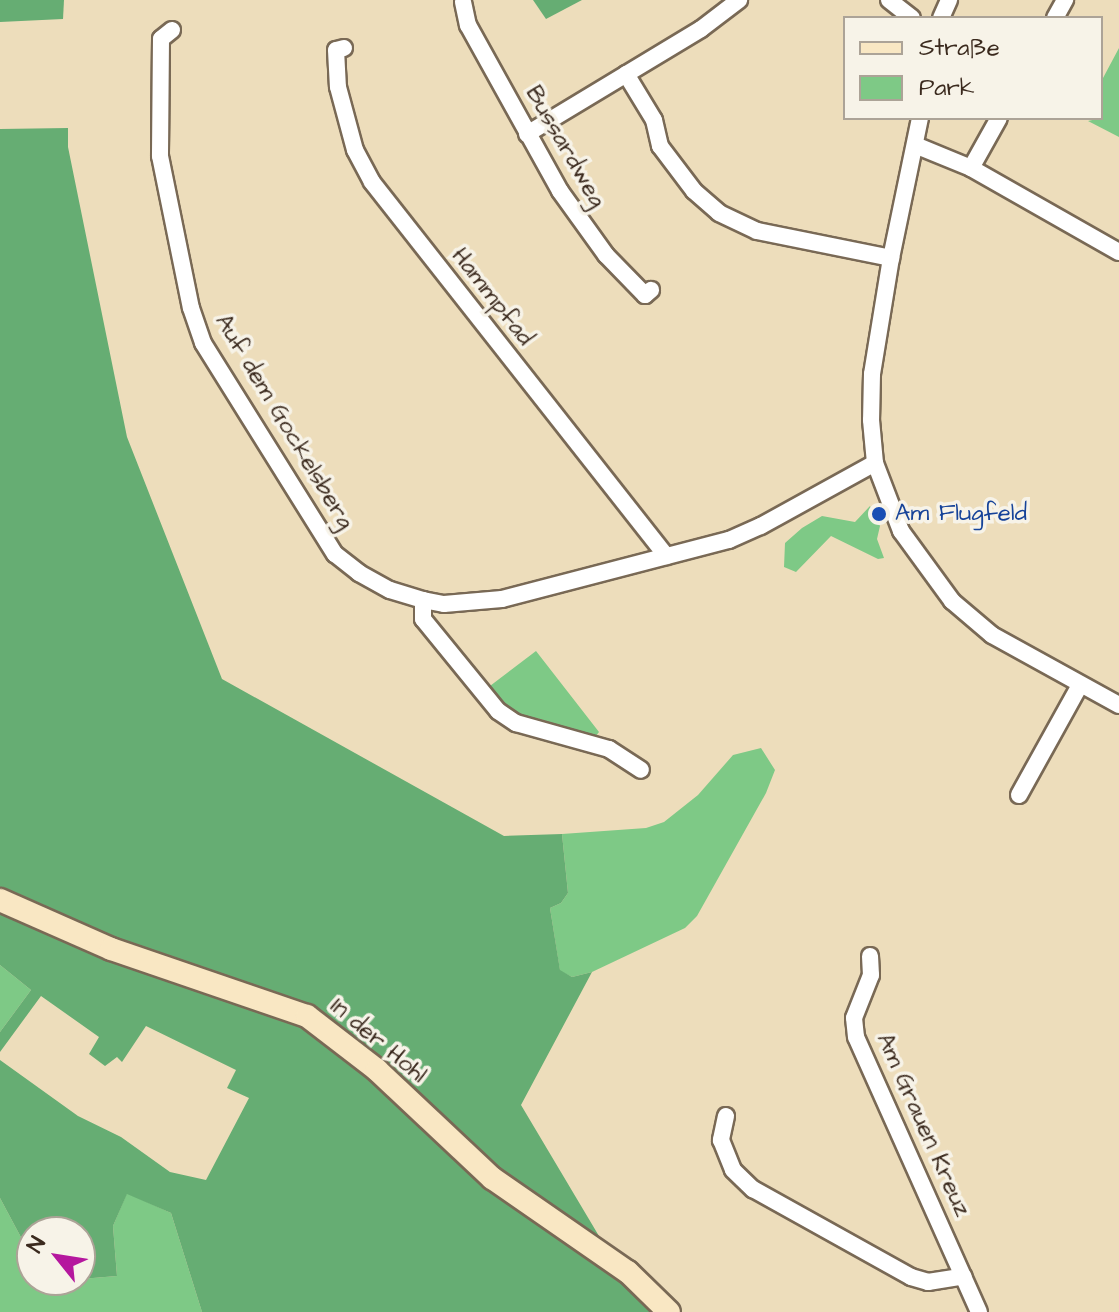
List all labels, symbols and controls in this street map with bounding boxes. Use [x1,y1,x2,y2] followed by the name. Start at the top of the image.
[843,16,1103,120] legend
[919,31,1000,65] text: Straße
[919,71,975,105] text: Park
[519,81,611,213] street label: Bussardweg
[445,242,539,352] street label: Hammpfad
[208,309,360,535] street label: Auf dem Gockelsberg
[895,500,1027,528] place label: Am Flugfeld
[870,505,888,523] marker: Am Flugfeld
[324,992,432,1090] street label: In der Hohl
[870,1029,976,1221] street label: Am Grauen Kreuz
[16,1216,96,1296] north arrow
[20,1231,53,1258] text: N

